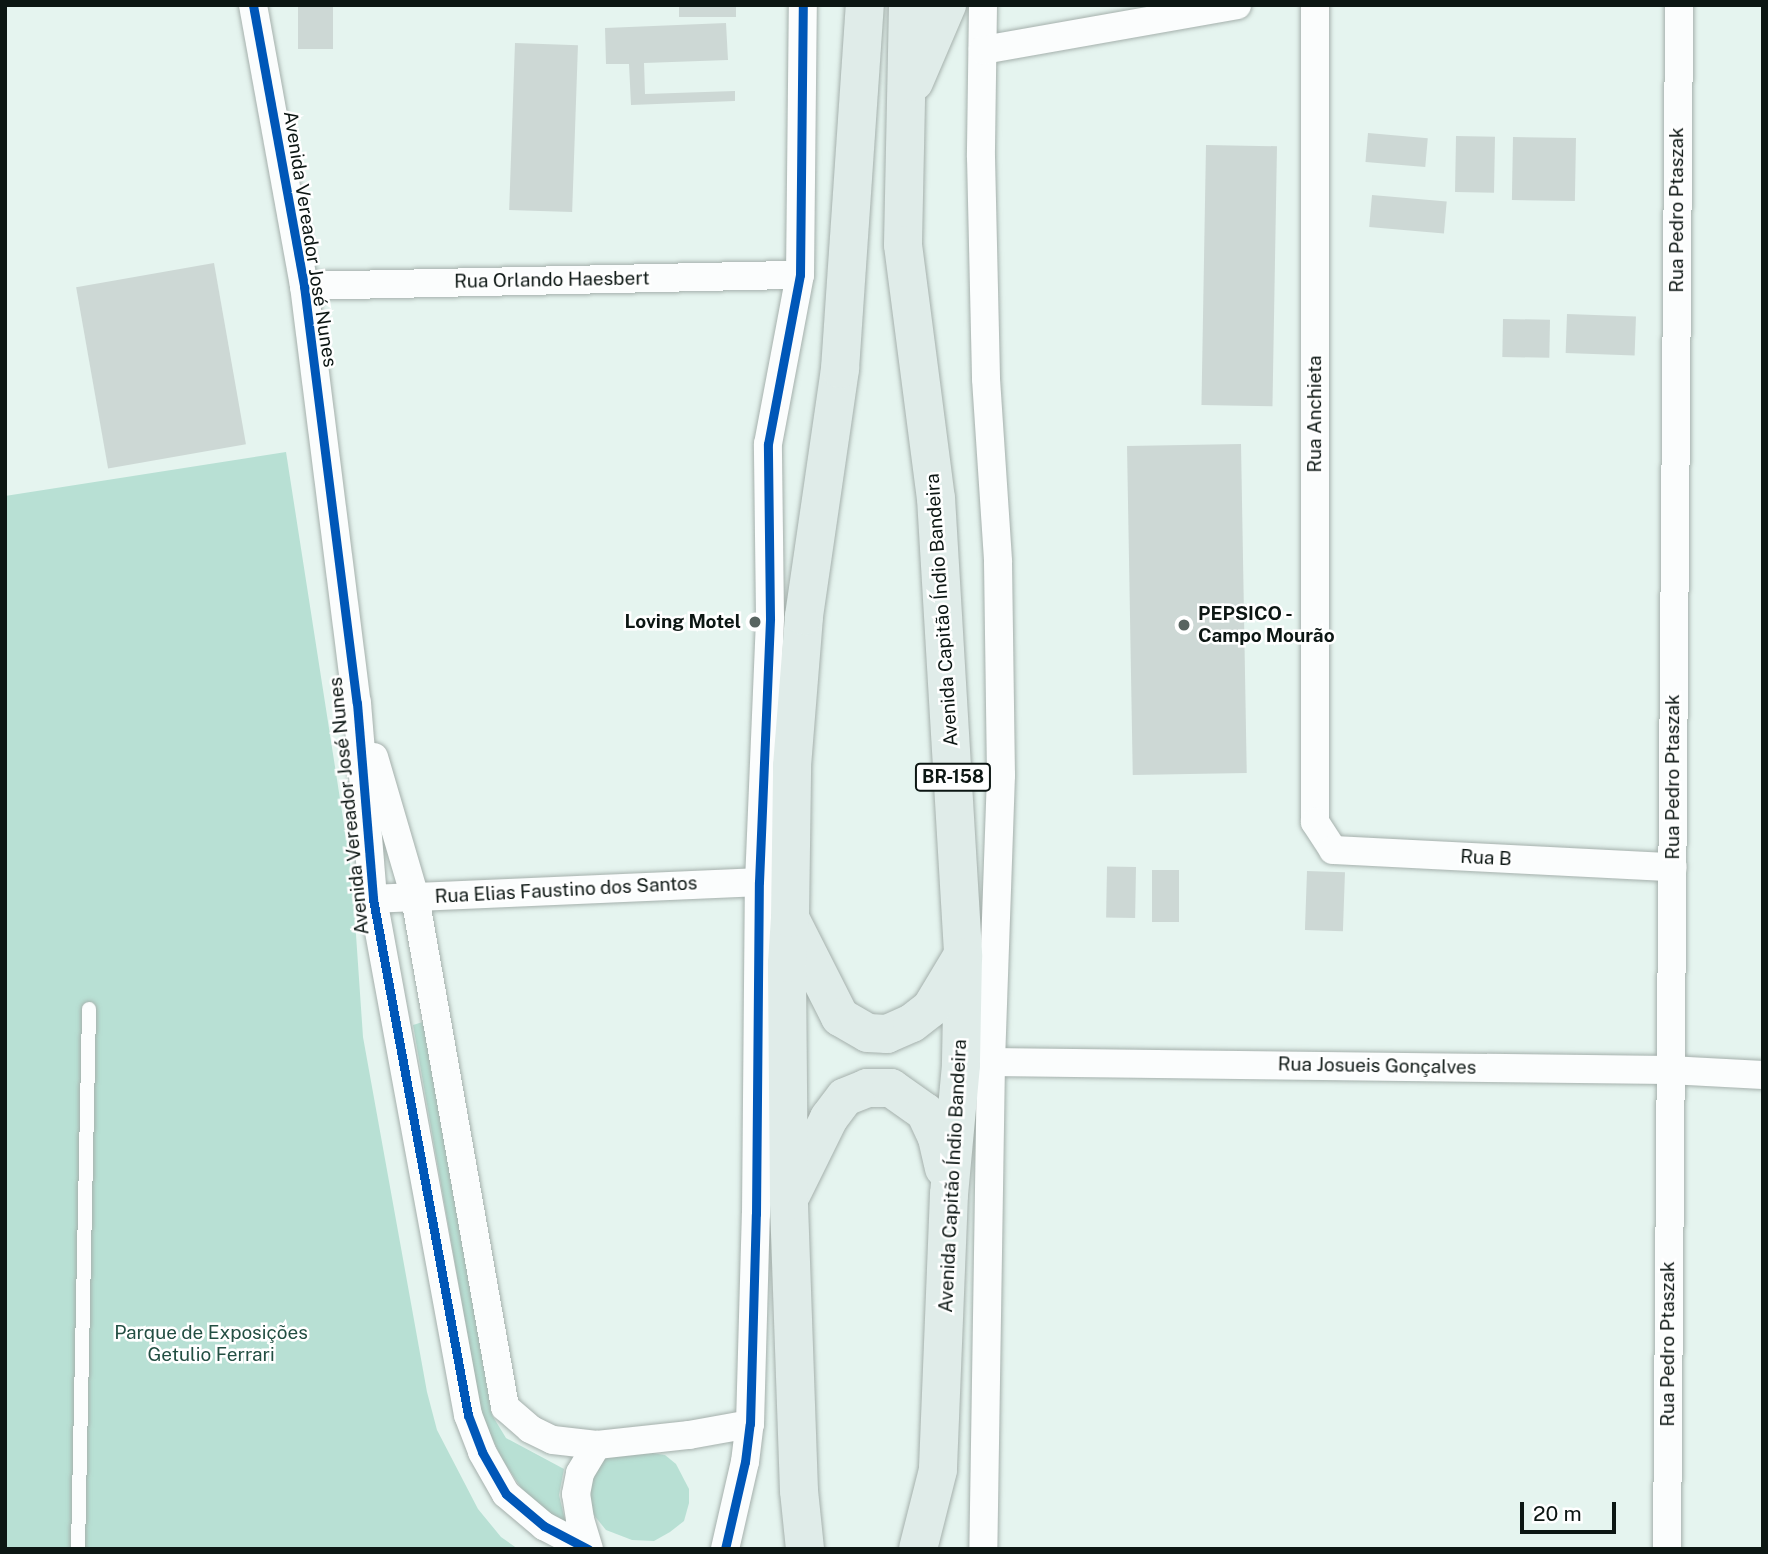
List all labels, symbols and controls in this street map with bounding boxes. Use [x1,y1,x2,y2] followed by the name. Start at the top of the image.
[278,109,342,369] street label: Avenida Vereador José Nunes
[1666,127,1688,293] street label: Rua Pedro Ptaszak
[454,267,650,293] street label: Rua Orlando Haesbert
[1304,355,1326,473] street label: Rua Anchieta
[921,473,963,747] street label: Avenida Capitão Índio Bandeira
[1198,603,1335,647] place label: PEPSICO - Campo Mourão
[624,611,741,633] place label: Loving Motel
[747,614,763,630] marker: Loving Motel
[1176,617,1192,633] marker: PEPSICO - Campo Mourão
[324,676,374,936] street label: Avenida Vereador José Nunes
[1662,694,1684,860] street label: Rua Pedro Ptaszak
[914,762,992,792] road number: BR-158
[1460,845,1512,871] street label: Rua B
[434,872,698,908] street label: Rua Elias Faustino dos Santos
[934,1039,972,1313] street label: Avenida Capitão Índio Bandeira
[1277,1053,1477,1079] street label: Rua Josueis Gonçalves
[1657,1261,1679,1427] street label: Rua Pedro Ptaszak
[114,1322,308,1366] park label: Parque de Exposições Getulio Ferrari
[1523,1488,1619,1532] scale bar
[1533,1501,1582,1526] text: 20 m

